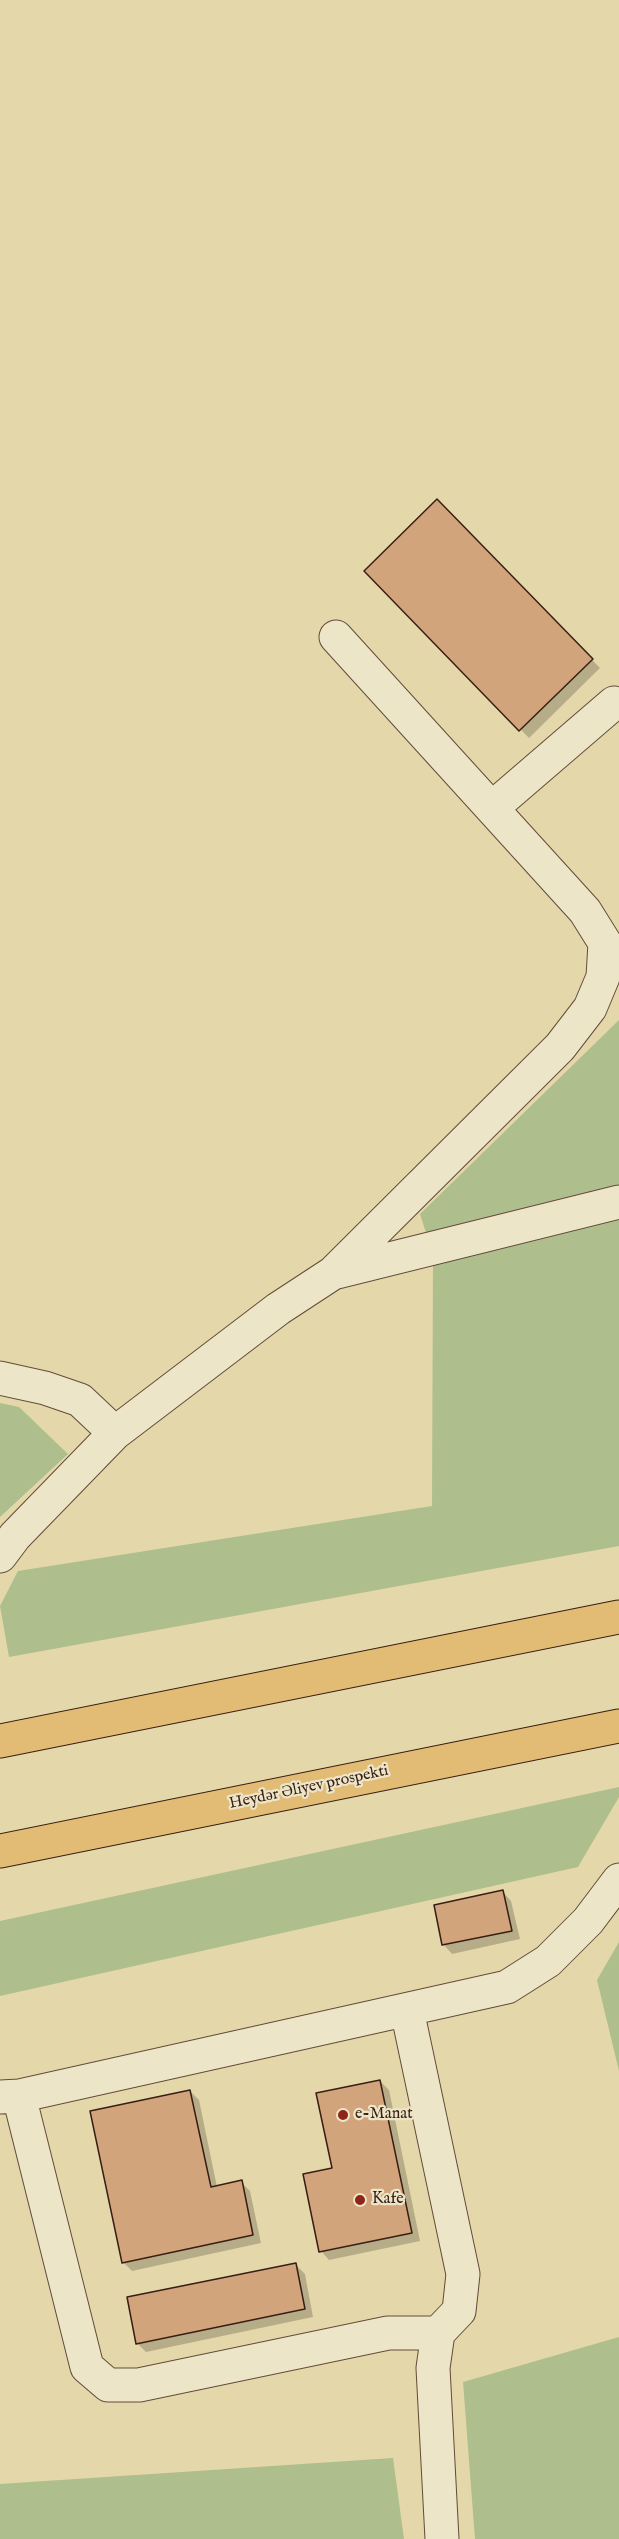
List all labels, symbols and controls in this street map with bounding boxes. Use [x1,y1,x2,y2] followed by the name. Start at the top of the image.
[228,1762,390,1814] street label: Heydər Əliyev prospekti
[355,2105,413,2125] place label: e-Manat
[336,2108,350,2122] marker: e-Manat
[372,2190,404,2210] place label: Kafe
[353,2193,367,2207] marker: Kafe

